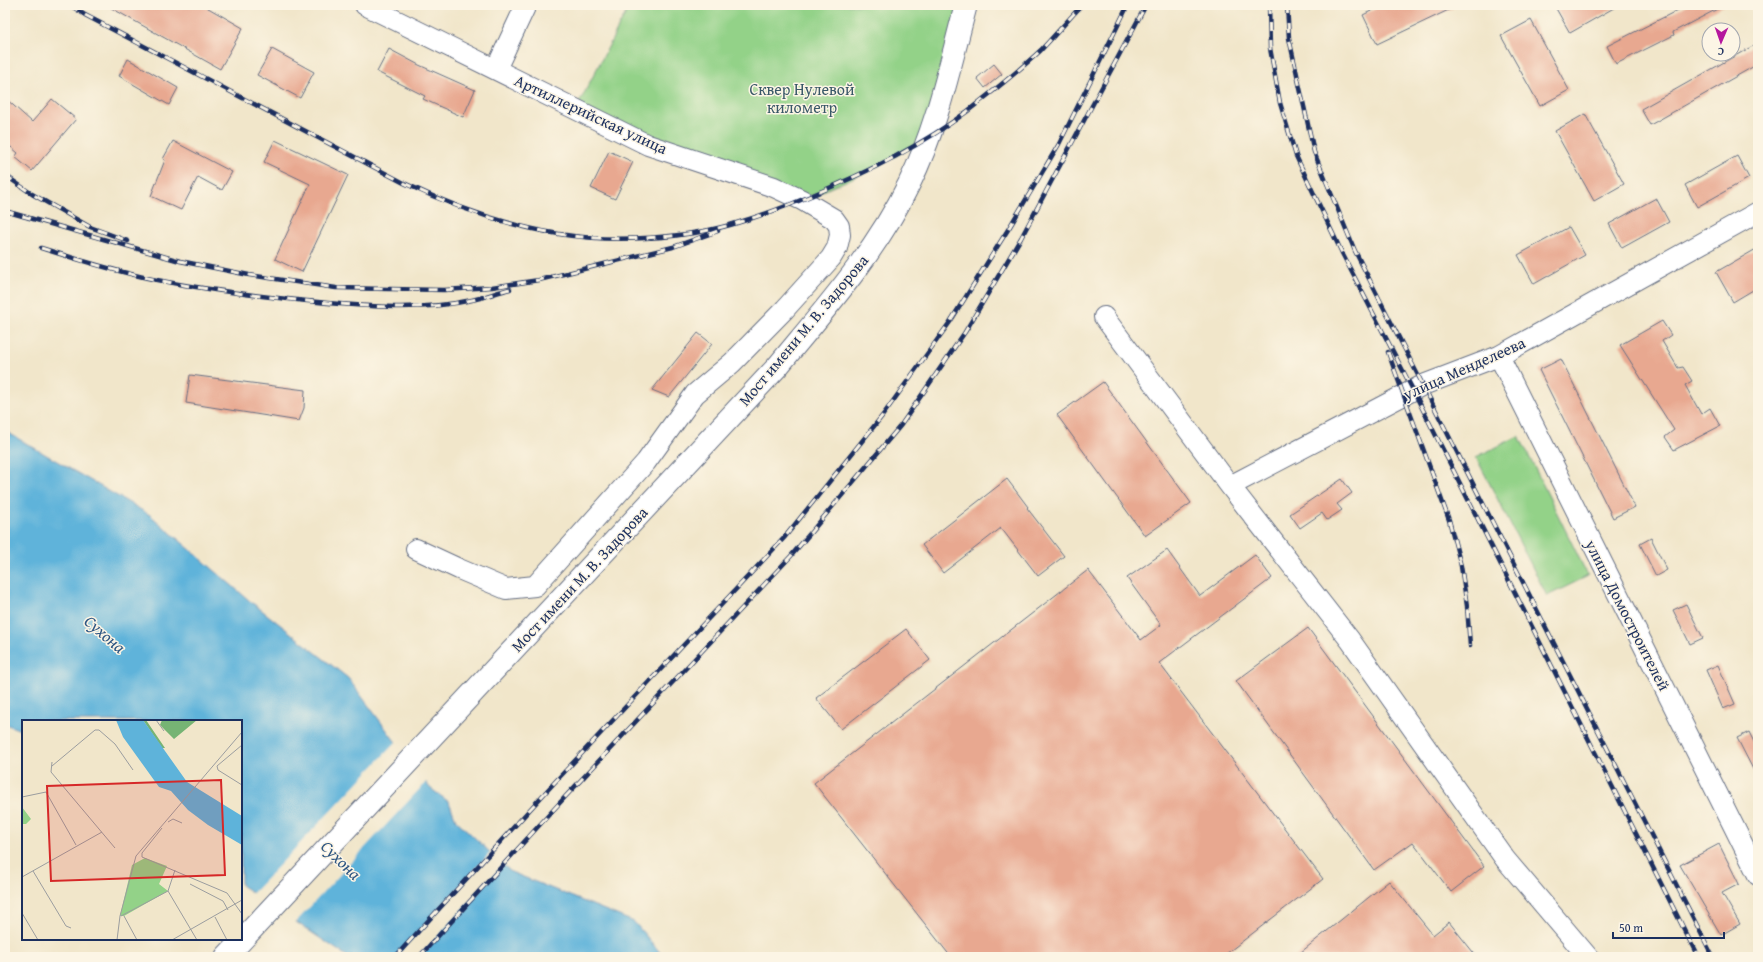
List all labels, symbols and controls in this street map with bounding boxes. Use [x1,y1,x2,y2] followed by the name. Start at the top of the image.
[1701,22,1741,62] north arrow
[1717,44,1724,60] text: С
[511,68,672,160] street label: Артиллерийская улица
[749,77,855,119] park label: Сквер Нулевой километр
[732,249,874,411] street label: Мост имени М. В. Задорова
[1398,330,1529,406] street label: улица Менделеева
[505,501,653,657] street label: Мост имени М. В. Задорова
[1579,534,1677,695] street label: улица Домостроителей
[79,609,132,659] water label: Сухона
[22,720,242,940] inset map
[316,834,367,885] water label: Сухона
[1613,914,1724,940] scale bar
[1619,919,1643,936] text: 50 m

